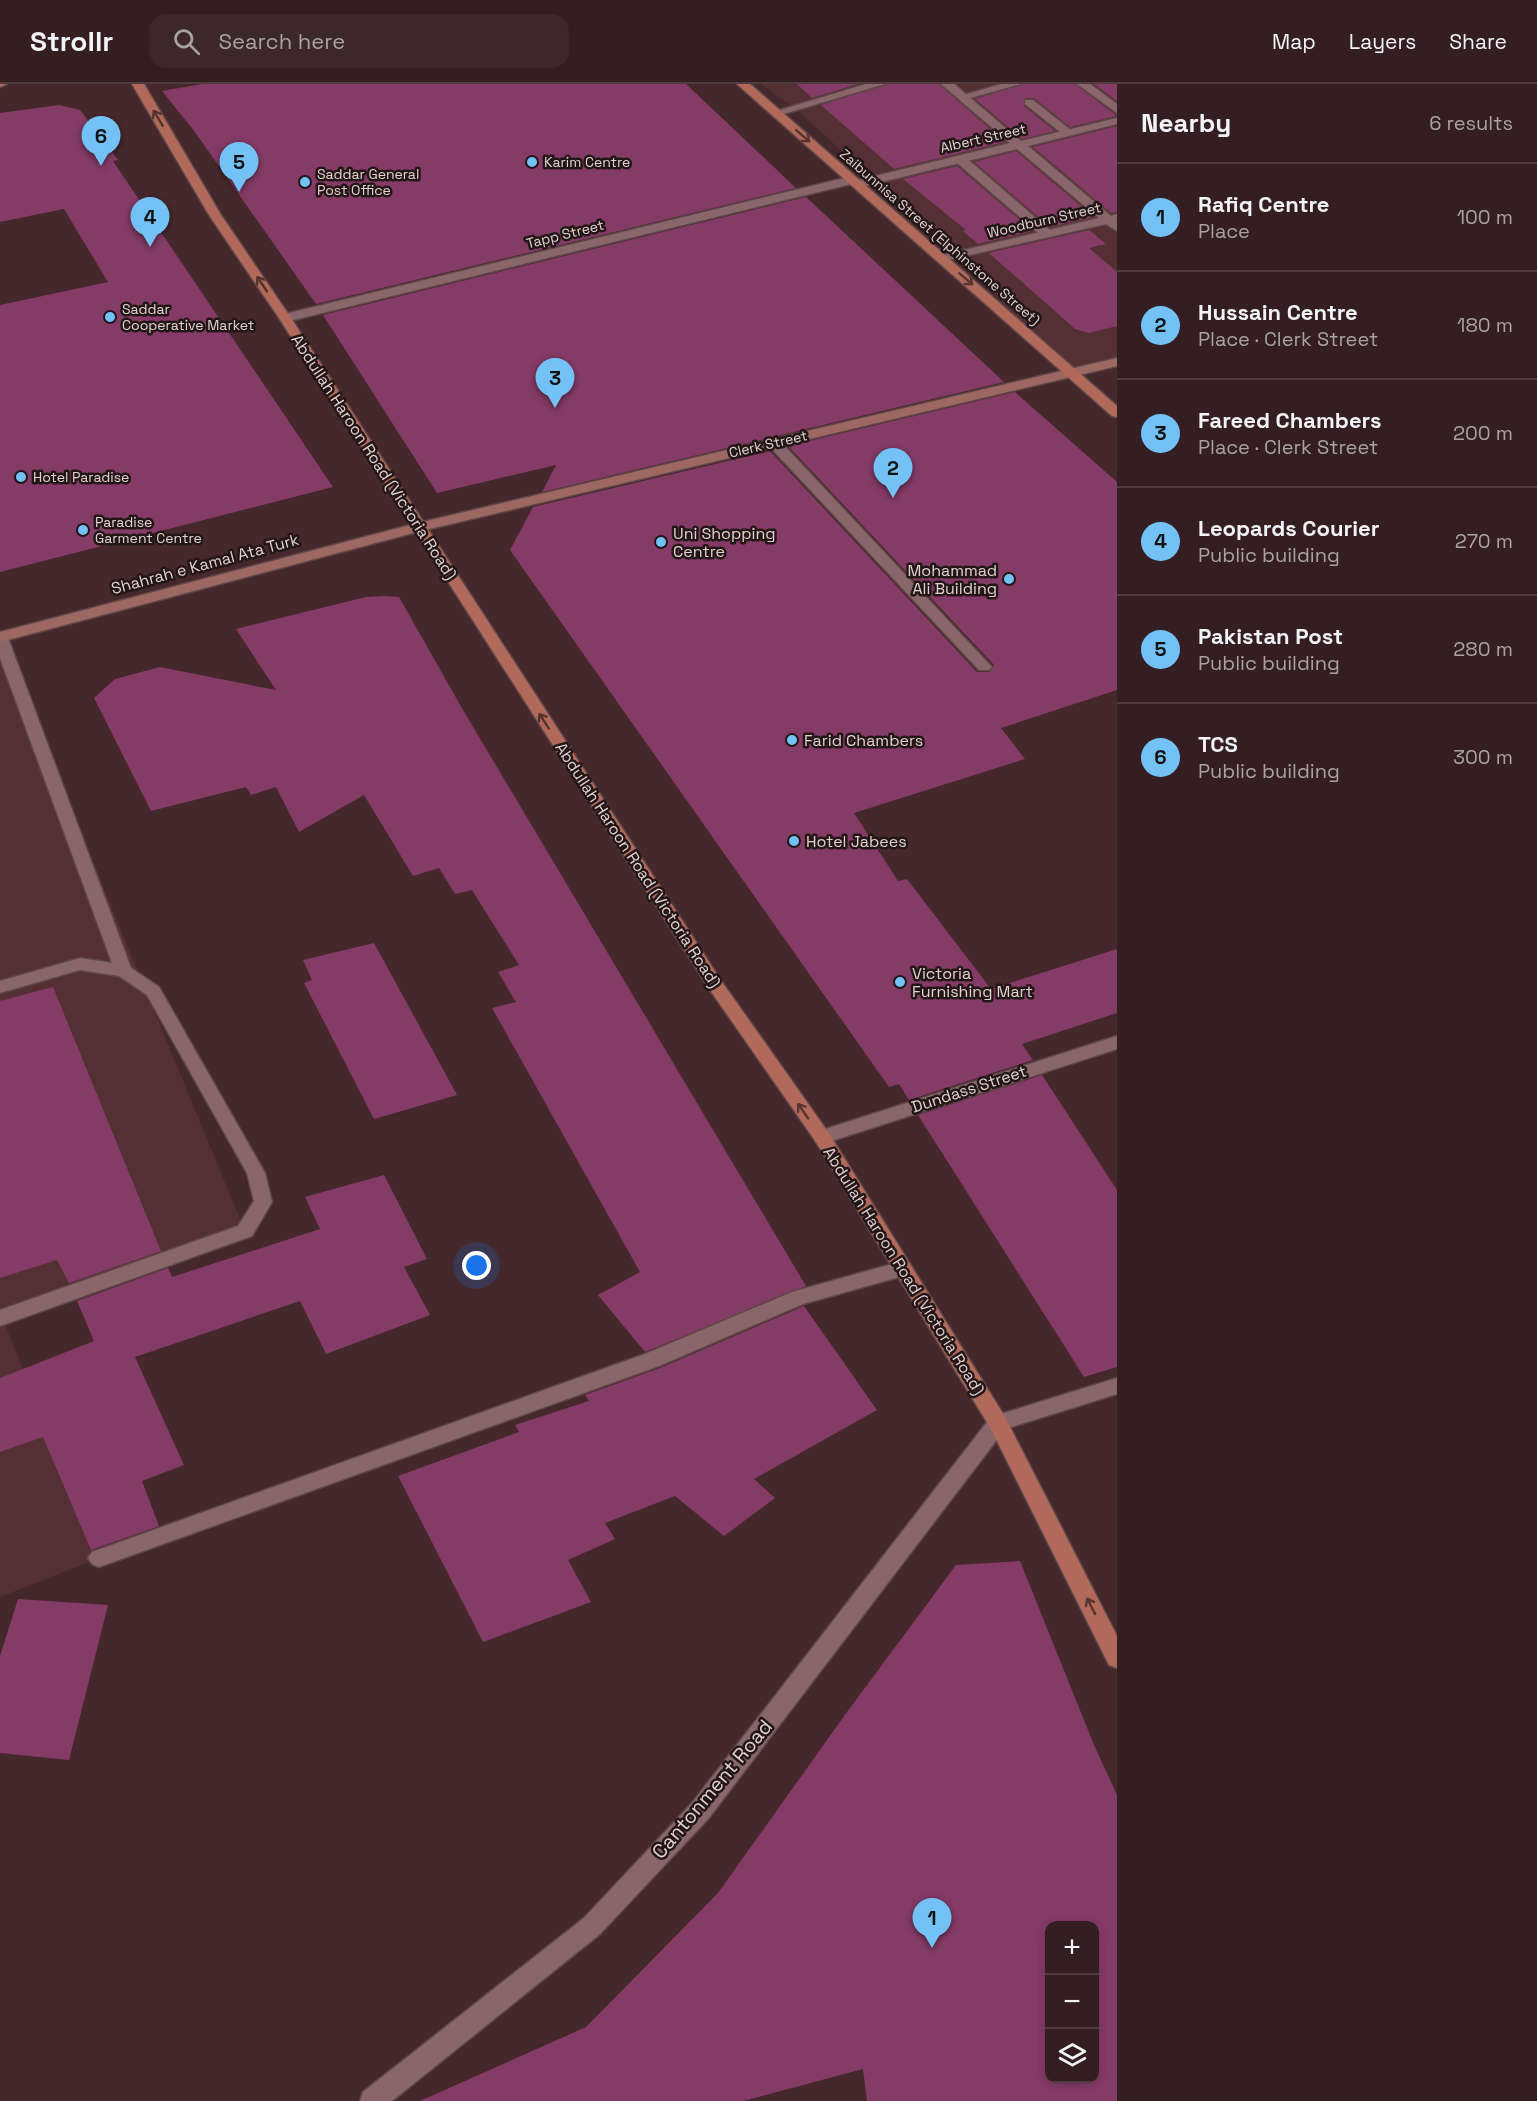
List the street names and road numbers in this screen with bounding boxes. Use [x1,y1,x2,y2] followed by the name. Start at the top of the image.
[938,119,1028,157] street label: Albert Street
[836,145,1044,329] street label: Zaibunnisa Street (Elphinstone Street)
[985,198,1103,242] street label: Woodburn Street
[524,216,606,252] street label: Tapp Street
[287,330,461,584] street label: Abdullah Haroon Road (Victoria Road)
[727,426,809,462] street label: Clerk Street
[109,529,302,599] street label: Shahrah e Kamal Ata Turk
[551,738,725,992] street label: Abdullah Haroon Road (Victoria Road)
[909,1061,1029,1117] street label: Dundass Street
[819,1143,989,1399] street label: Abdullah Haroon Road (Victoria Road)
[646,1714,778,1864] street label: Cantonment Road

